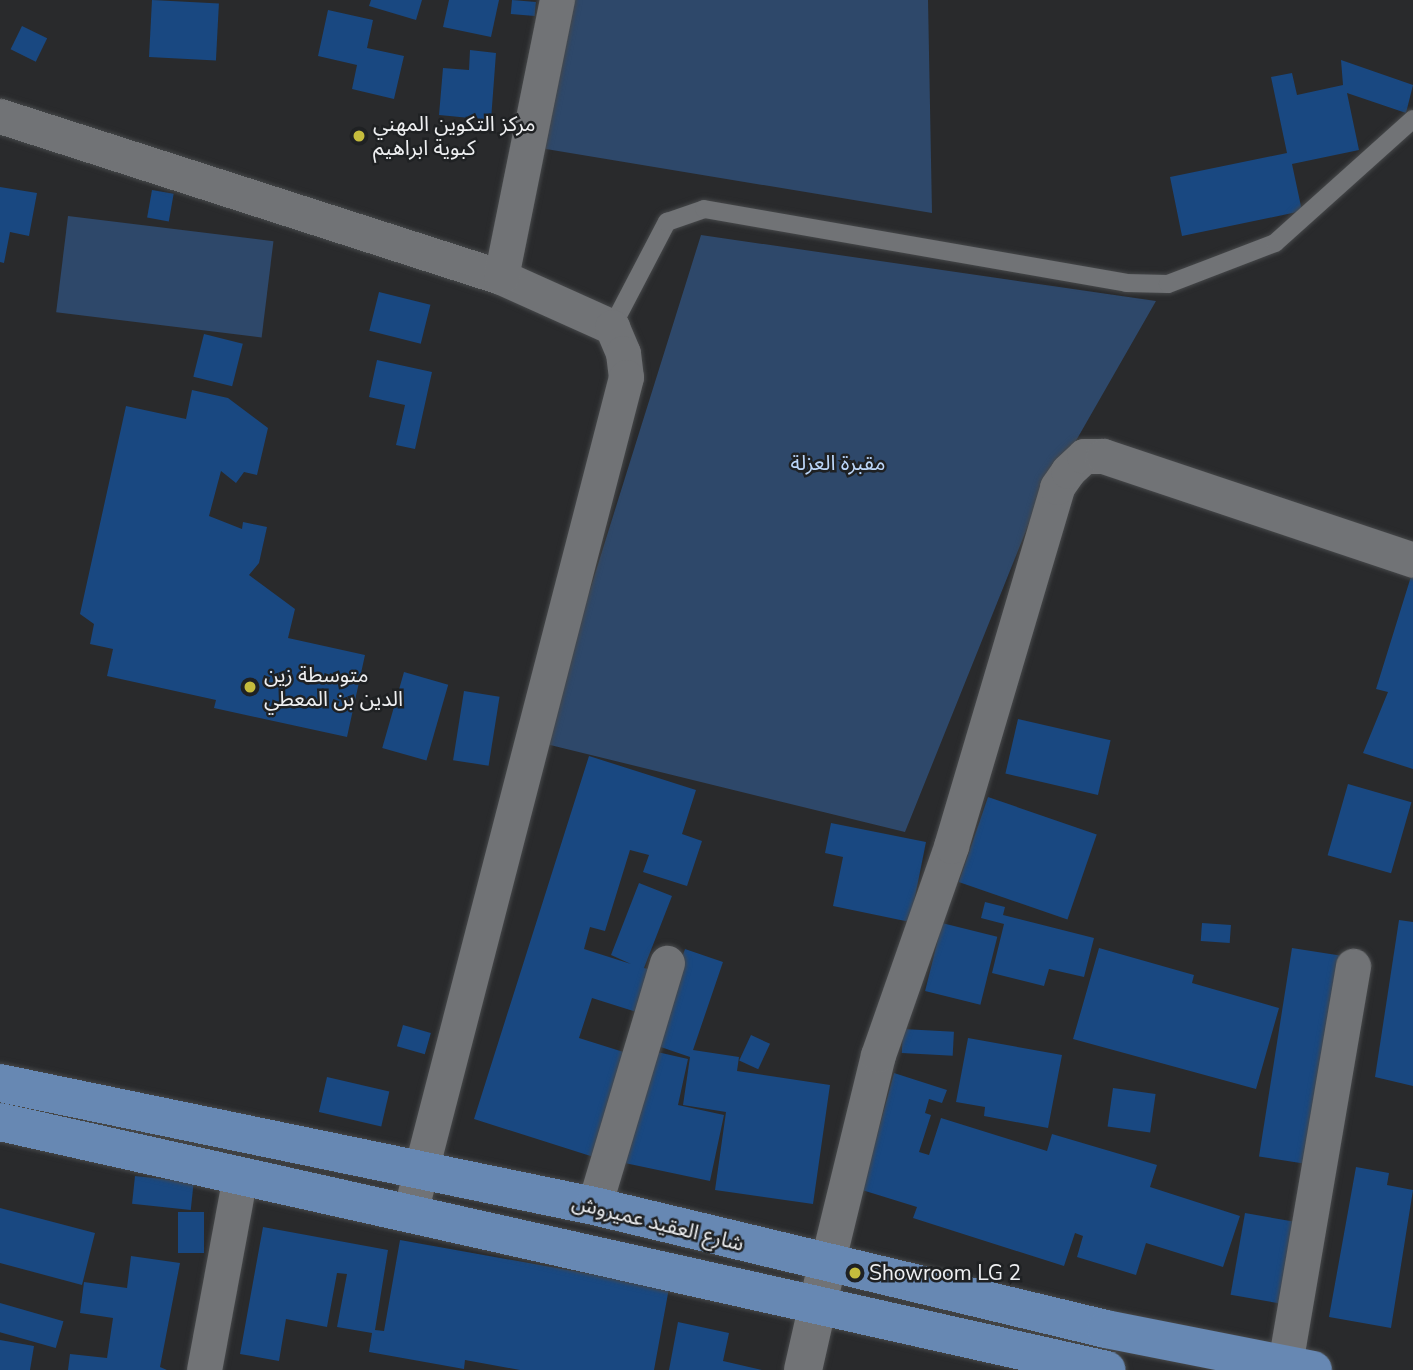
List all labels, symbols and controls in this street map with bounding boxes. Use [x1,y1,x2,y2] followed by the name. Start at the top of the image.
[373,111,536,161] place label: مركز التكوين المهني كبوية ابراهيم
[351,128,367,144] marker: مركز التكوين المهني كبوية ابراهيم
[791,450,885,476] park label: مقبرة العزلة
[264,662,403,712] place label: متوسطة زين الدين بن المعطي
[242,679,258,695] marker: متوسطة زين الدين بن المعطي
[569,1189,747,1257] street label: شارع العقيد عميروش
[869,1260,1021,1286] place label: Showroom LG 2
[847,1265,863,1281] marker: Showroom LG 2

